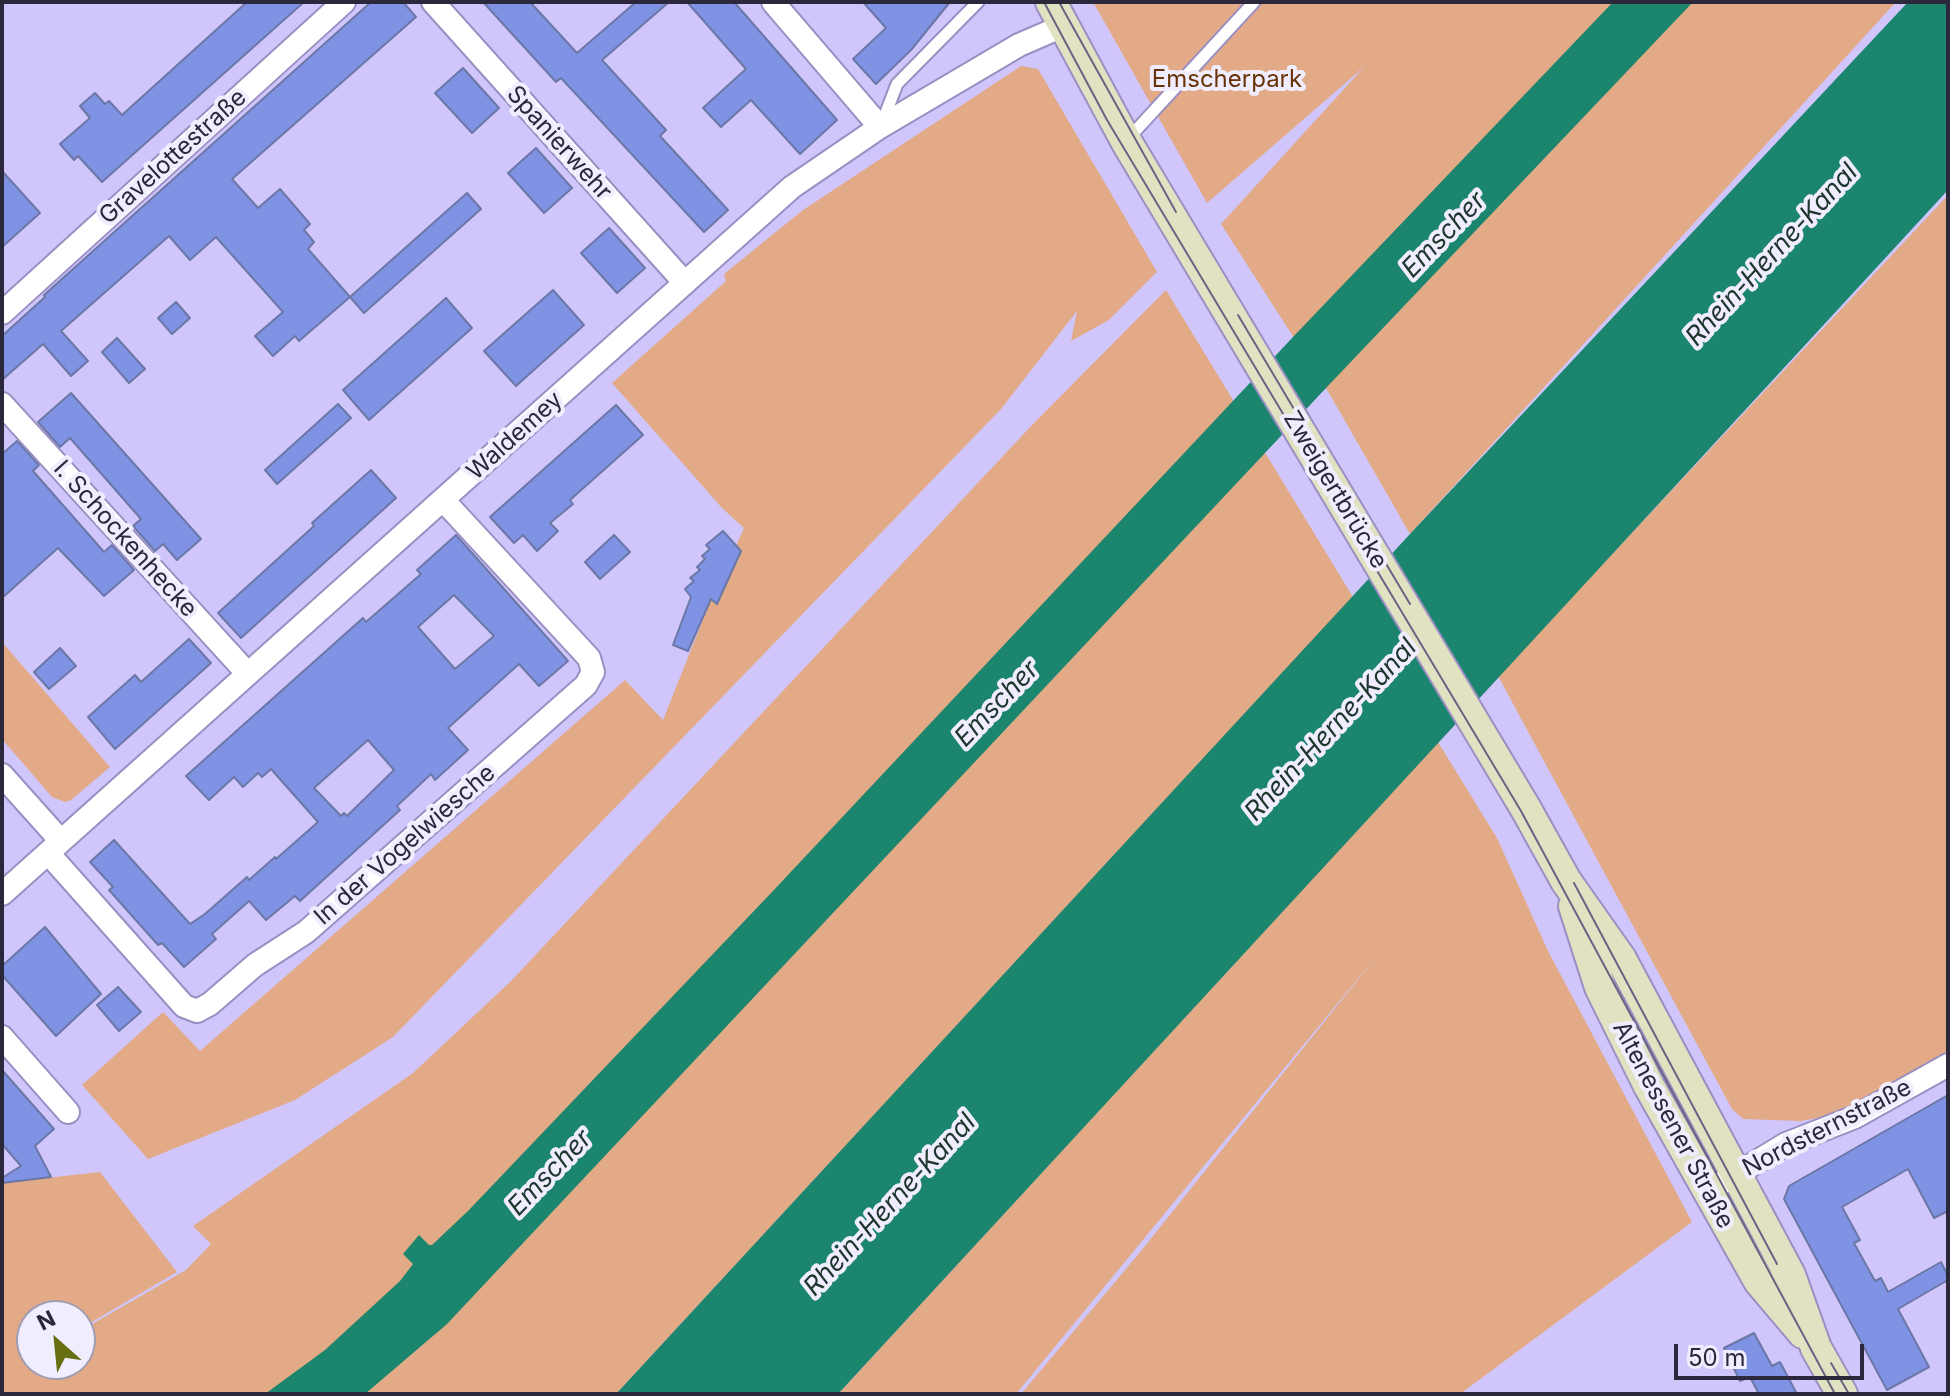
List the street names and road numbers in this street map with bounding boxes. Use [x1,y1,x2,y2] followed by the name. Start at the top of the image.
[500,80,618,206] street label: Spanierwehr
[94,83,252,231] street label: Gravelottestraße
[461,386,569,486] street label: Waldemey
[1277,406,1393,574] street label: Zweigertbrücke
[47,455,203,623] street label: I. Schockenhecke
[309,759,501,931] street label: In der Vogelwiesche
[1606,1017,1740,1233] street label: Altenessener Straße
[1738,1073,1916,1183] street label: Nordsternstraße

